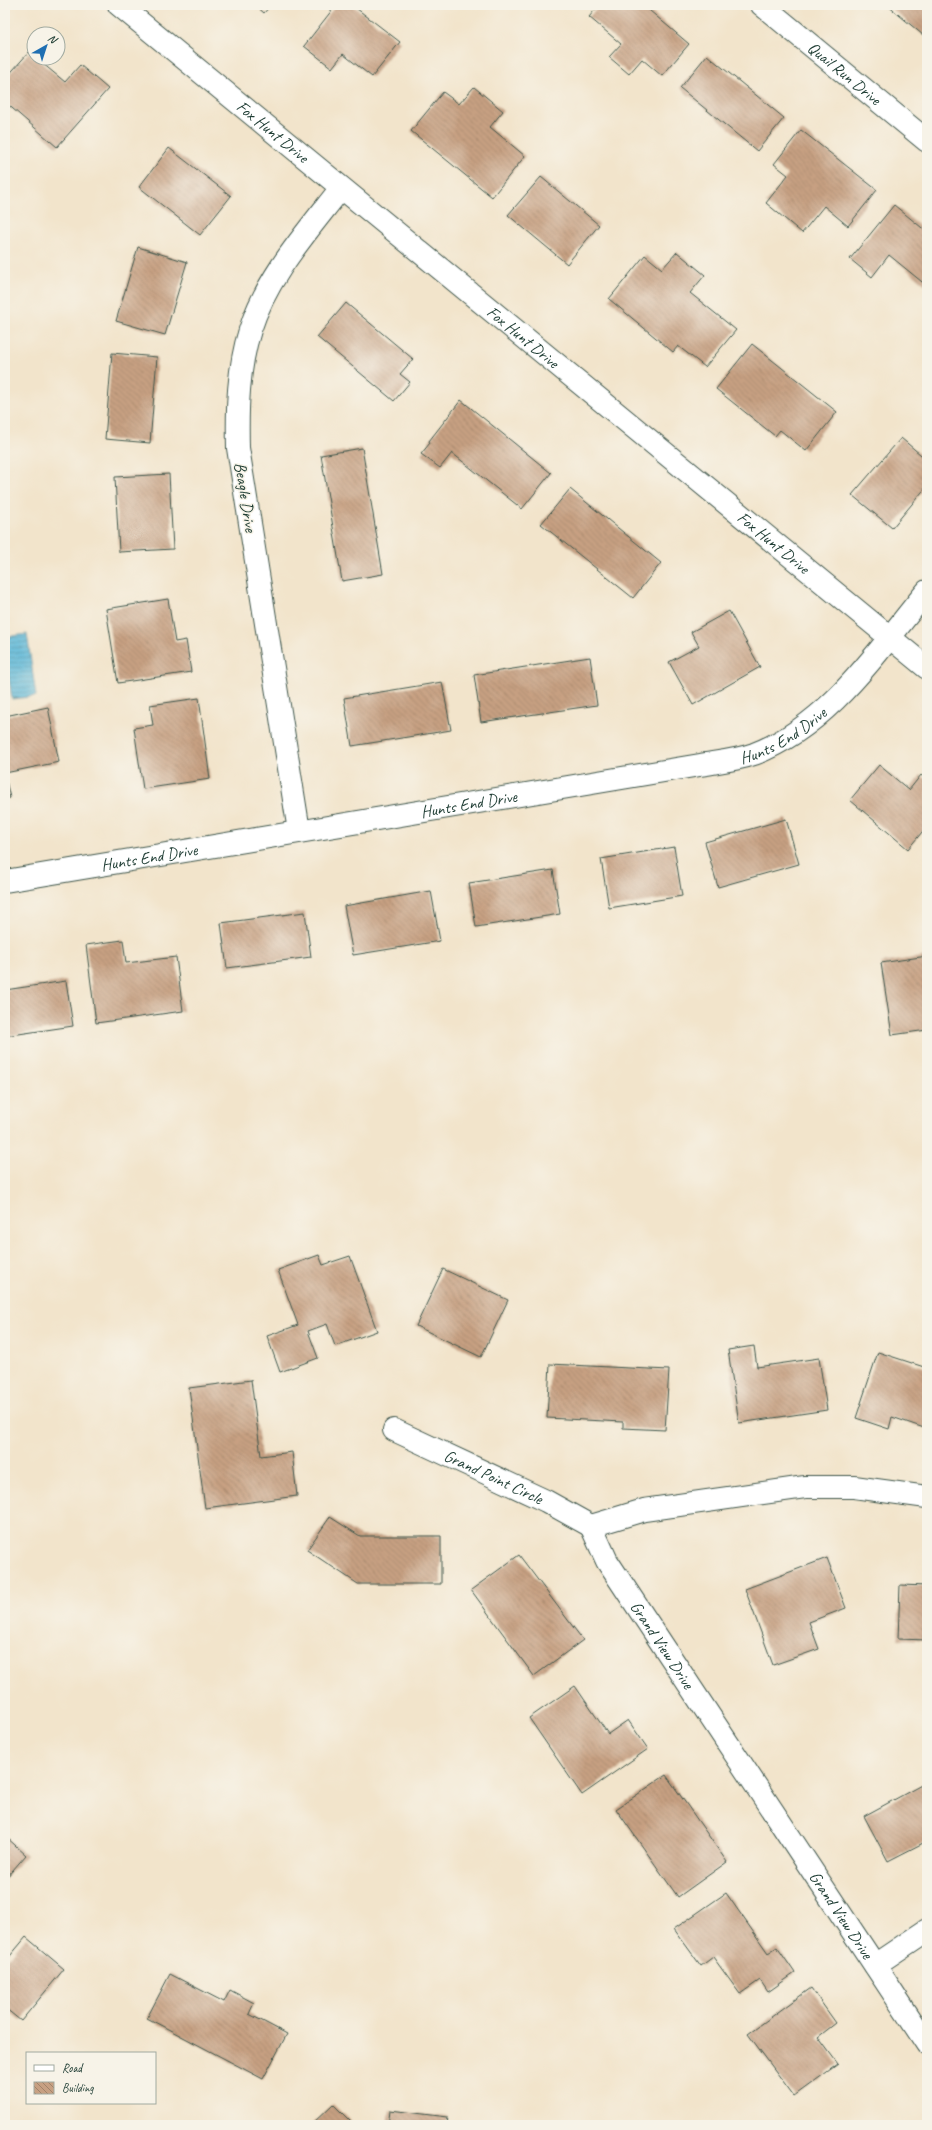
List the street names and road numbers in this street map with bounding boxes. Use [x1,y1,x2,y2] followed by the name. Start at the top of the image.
[803,37,886,111] street label: Quail Run Drive
[232,96,314,168] street label: Fox Hunt Drive
[483,301,564,374] street label: Fox Hunt Drive
[230,461,262,535] street label: Beagle Drive
[733,507,815,579] street label: Fox Hunt Drive
[738,702,832,769] street label: Hunts End Drive
[419,786,520,822] street label: Hunts End Drive
[99,839,200,876] street label: Hunts End Drive
[441,1445,547,1510] street label: Grand Point Circle
[626,1597,699,1694] street label: Grand View Drive
[805,1867,878,1964] street label: Grand View Drive

